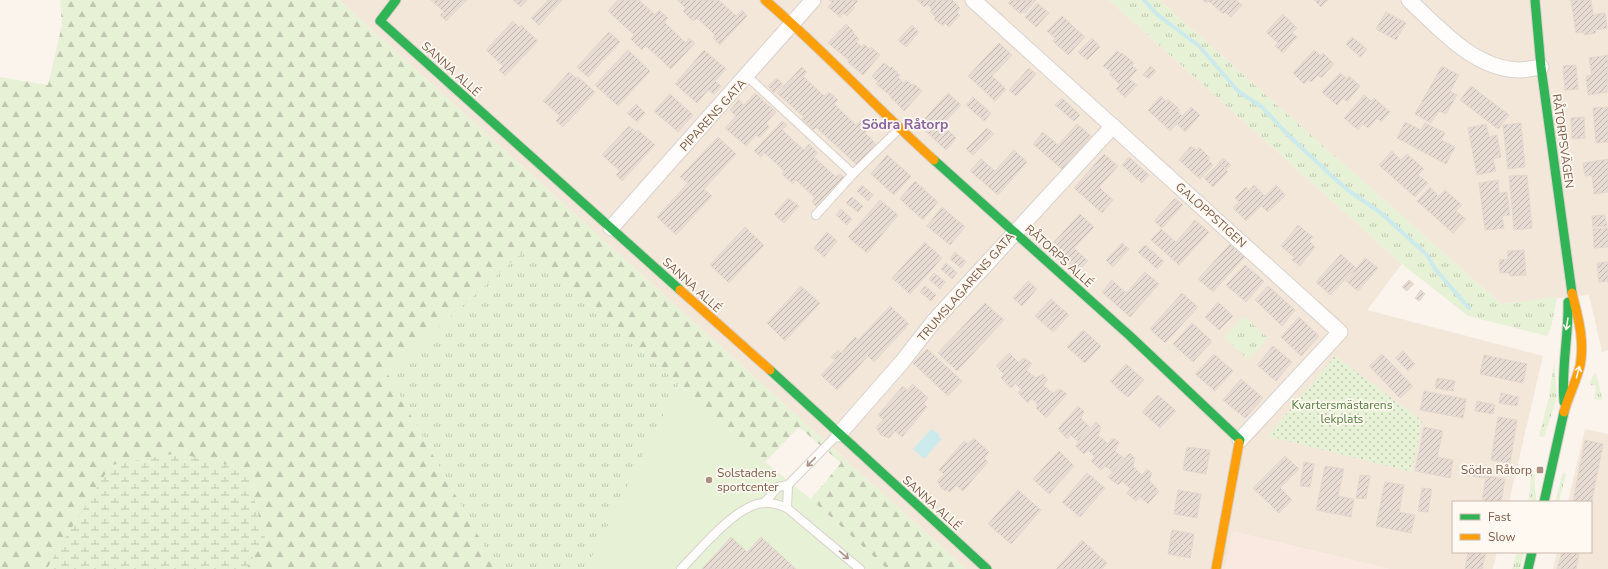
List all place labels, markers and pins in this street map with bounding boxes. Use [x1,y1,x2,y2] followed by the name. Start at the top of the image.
[1461,462,1532,478] place label: Södra Råtorp
[717,465,779,495] place label: Solstadens sportcenter
[1535,465,1545,475] marker: Södra Råtorp
[704,475,714,485] marker: Solstadens sportcenter

